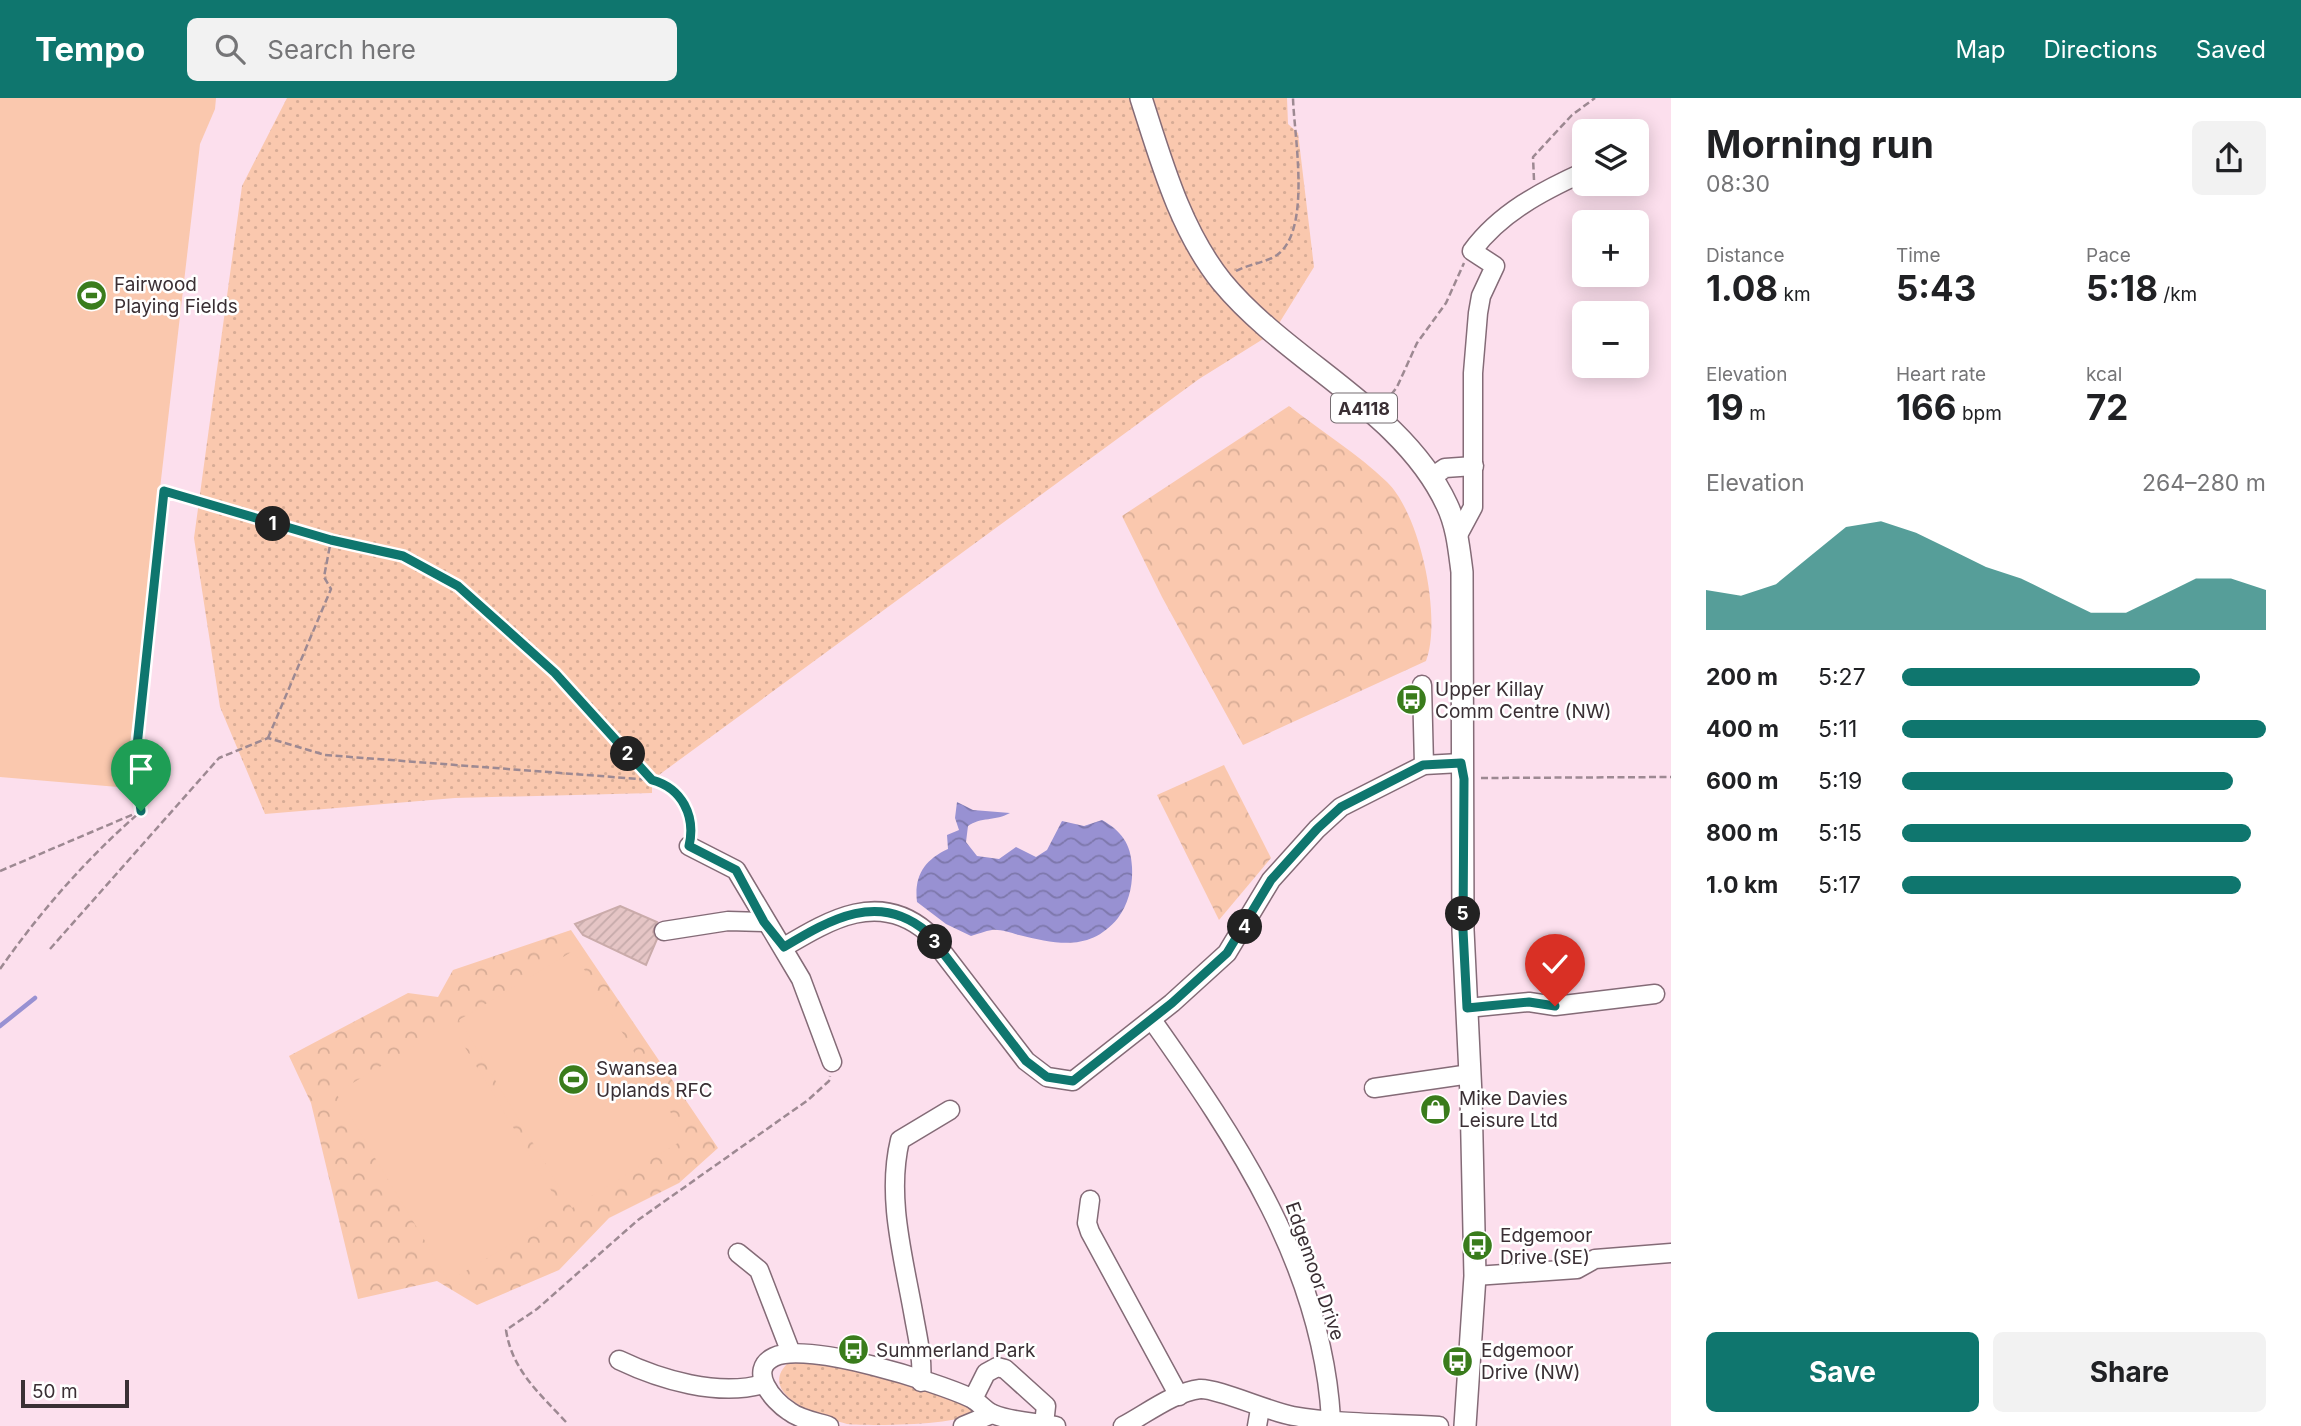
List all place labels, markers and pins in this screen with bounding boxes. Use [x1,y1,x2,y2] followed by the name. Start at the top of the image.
[114,273,238,318] place label: Fairwood Playing Fields
[74,278,108,312] sports icon: Fairwood Playing Fields
[256,506,290,542] pin: 1
[1435,678,1611,723] place label: Upper Killay Comm Centre (NW)
[1395,683,1429,717] bus stop icon: Upper Killay Comm Centre (NW)
[610,736,646,772] pin: 2
[111,739,171,811] pin
[1446,896,1480,932] pin: 5
[1228,910,1262,944] pin: 4
[918,924,953,960] pin: 3
[1525,934,1585,1006] pin
[596,1057,713,1102] place label: Swansea Uplands RFC
[556,1062,590,1096] sports icon: Swansea Uplands RFC
[1459,1087,1568,1132] place label: Mike Davies Leisure Ltd
[1419,1092,1453,1126] shop icon: Mike Davies Leisure Ltd
[1500,1224,1592,1269] place label: Edgemoor Drive (SE)
[1460,1229,1494,1263] bus stop icon: Edgemoor Drive (SE)
[836,1333,870,1367] bus stop icon: Summerland Park
[876,1339,1036,1362] place label: Summerland Park
[1481,1339,1580,1384] place label: Edgemoor Drive (NW)
[1441,1344,1475,1378] bus stop icon: Edgemoor Drive (NW)

